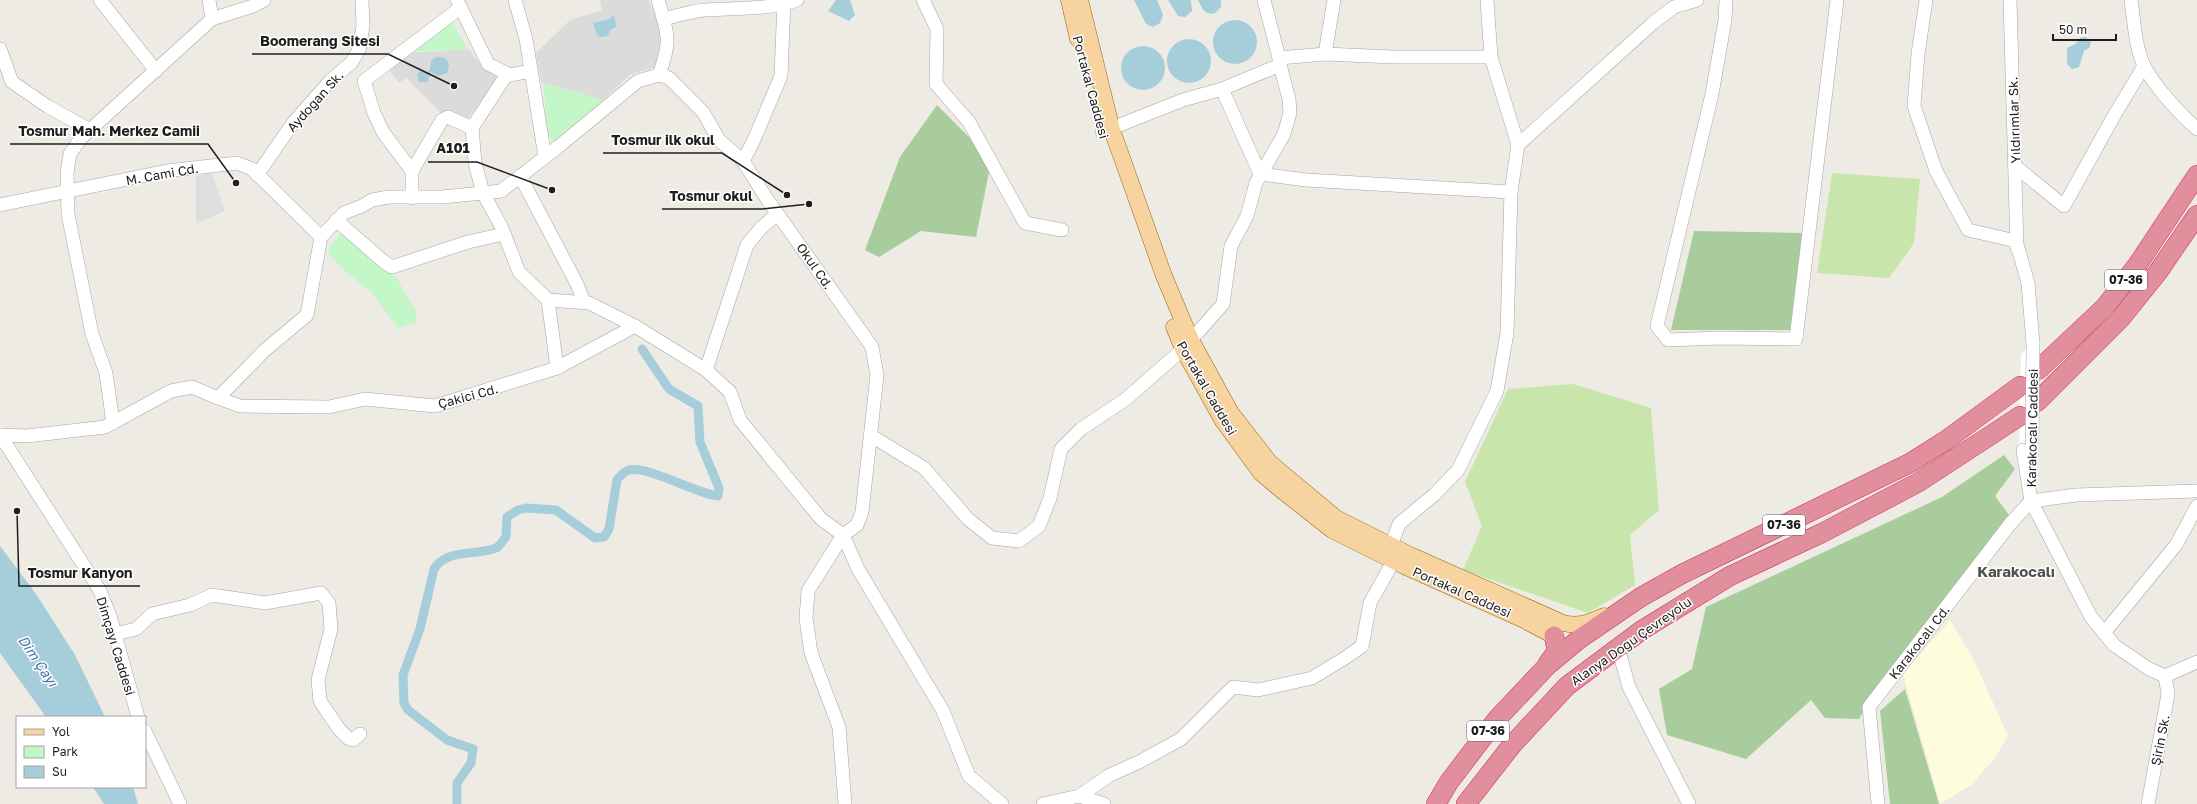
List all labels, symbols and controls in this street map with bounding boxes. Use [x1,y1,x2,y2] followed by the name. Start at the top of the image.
[2053,16,2116,42] scale bar
[2059,22,2087,37] text: 50 m
[252,28,388,54] callout: Boomerang Sitesi
[260,32,380,49] text: Boomerang Sitesi
[1070,34,1112,140] street label: Portakal Caddesi
[283,67,347,135] street label: Aydoğan Sk.
[2004,76,2024,164] street label: Yıldırımlar Sk.
[10,118,208,144] callout: Tosmur Mah. Merkez Camii
[18,122,200,139] text: Tosmur Mah. Merkez Camii
[603,127,722,153] callout: Tosmur ilk okul
[611,131,715,148] text: Tosmur ilk okul
[428,136,477,162] callout: A101
[436,139,470,156] text: A101
[124,160,200,188] street label: M. Cami Cd.
[662,183,761,209] callout: Tosmur okul
[669,187,753,204] text: Tosmur okul
[793,240,837,292] street label: Okul Cd.
[2105,270,2147,290] road number: 07-36
[1174,338,1240,438] street label: Portakal Caddesi
[2023,368,2041,488] street label: Karakocalı Caddesi
[436,380,500,412] street label: Çakici Cd.
[1763,515,1805,535] road number: 07-36
[19,560,140,586] callout: Tosmur Kanyon
[1977,562,2055,580] district label: Karakocalı
[1410,563,1514,621] street label: Portakal Caddesi
[27,564,133,581] text: Tosmur Kanyon
[1568,593,1694,689] street label: Alanya Doğu Çevreyolu
[93,595,139,697] street label: Dimçayı Caddesi
[1885,602,1953,682] street label: Karakocalı Cd.
[15,632,62,691] water label: Dim Çayı
[2147,713,2173,767] street label: Şirin Sk.
[16,716,146,788] legend
[1467,721,1509,741] road number: 07-36
[52,724,70,739] text: Yol
[52,744,78,759] text: Park
[52,764,67,779] text: Su

